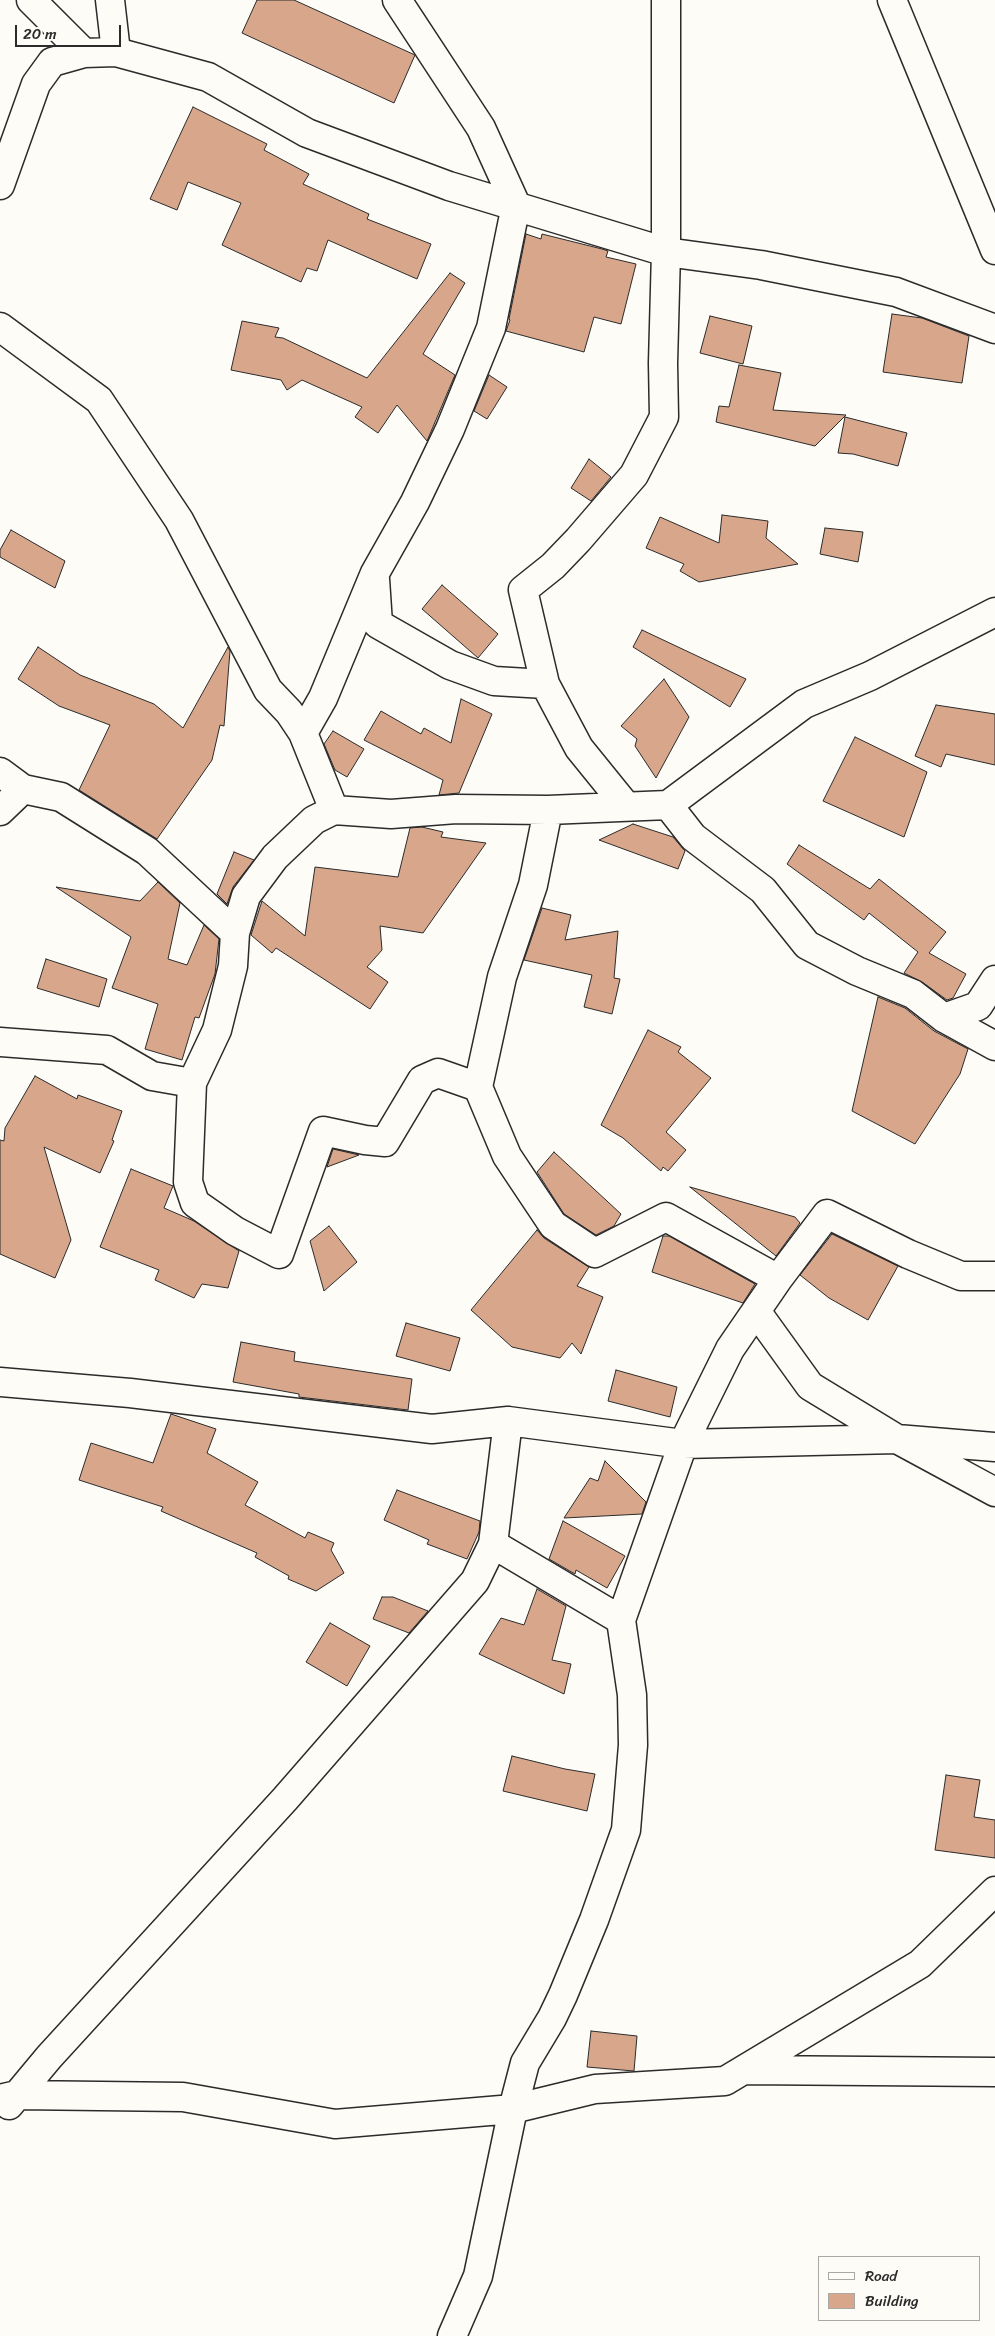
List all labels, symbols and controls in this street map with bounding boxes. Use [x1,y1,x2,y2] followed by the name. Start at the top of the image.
[18,15,124,47] scale bar
[23,21,57,47] text: 20 m
[818,2256,980,2321] legend
[865,2263,897,2289] text: Road
[865,2288,919,2314] text: Building

